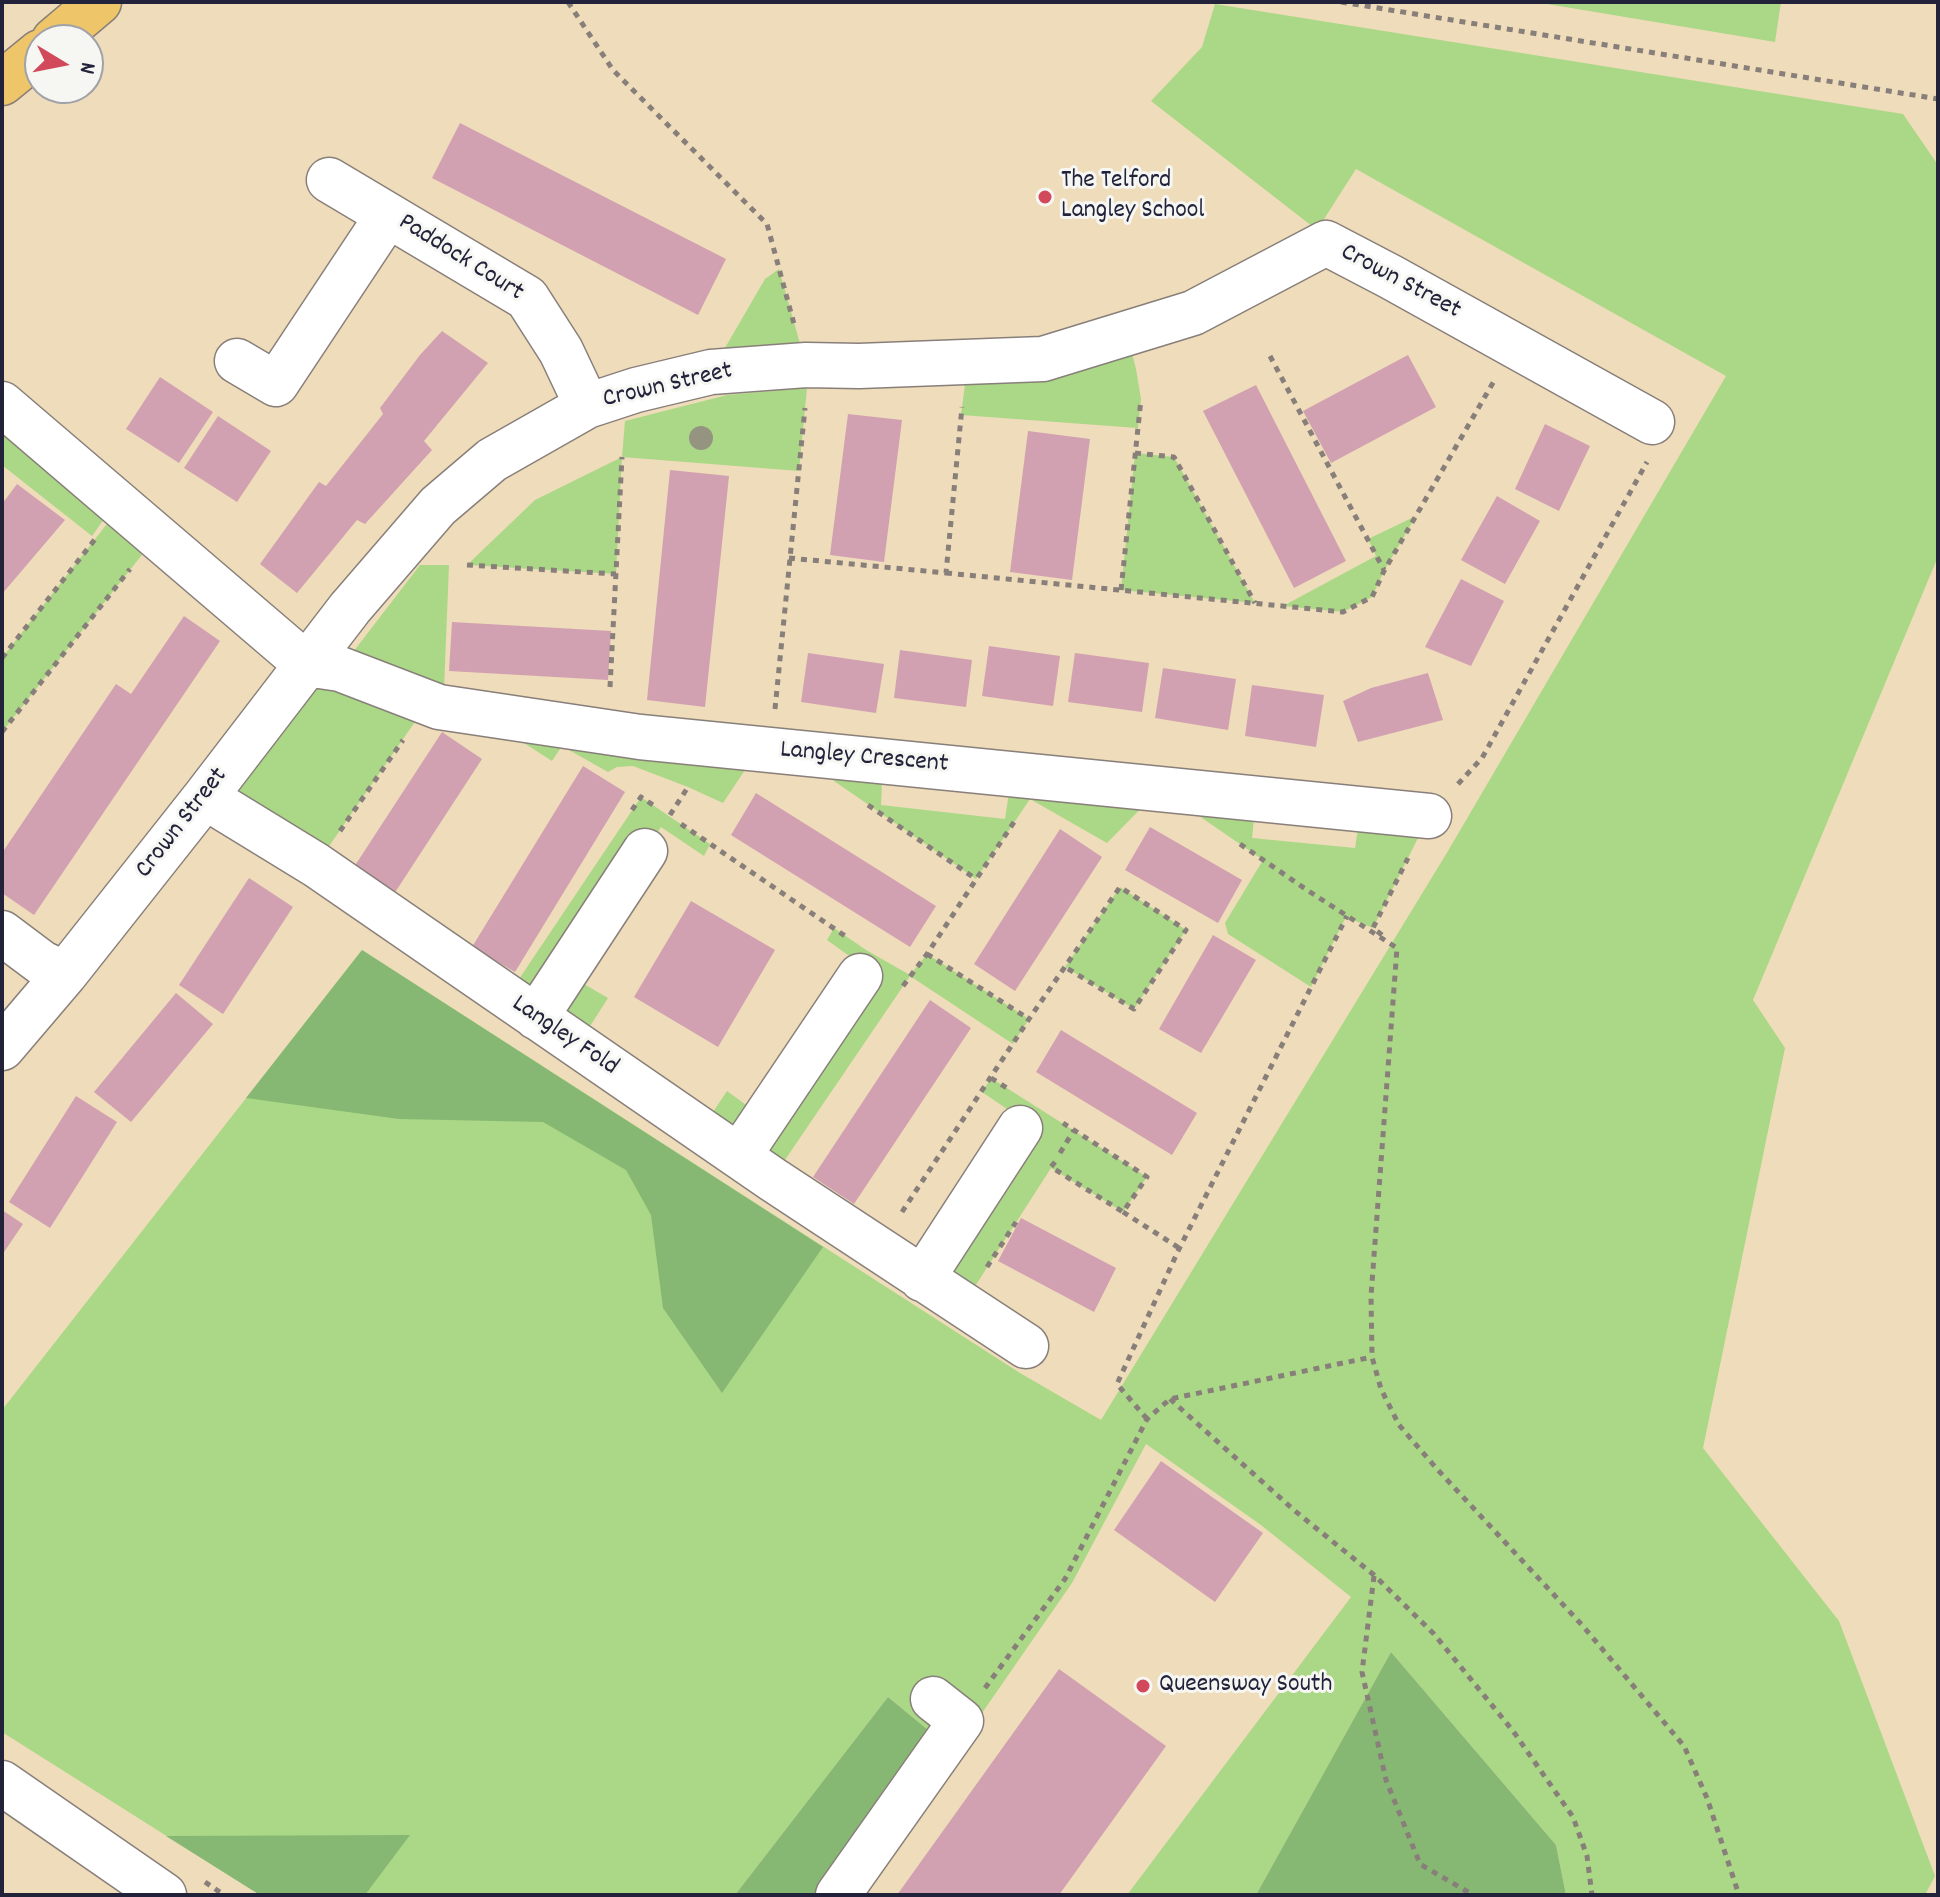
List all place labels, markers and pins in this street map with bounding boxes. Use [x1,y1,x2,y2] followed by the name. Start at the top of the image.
[1061,166,1204,228] place label: The Telford Langley School
[1036,188,1054,206] marker: The Telford Langley School
[1159,1670,1332,1702] place label: Queensway South
[1134,1677,1152,1695] marker: Queensway South

